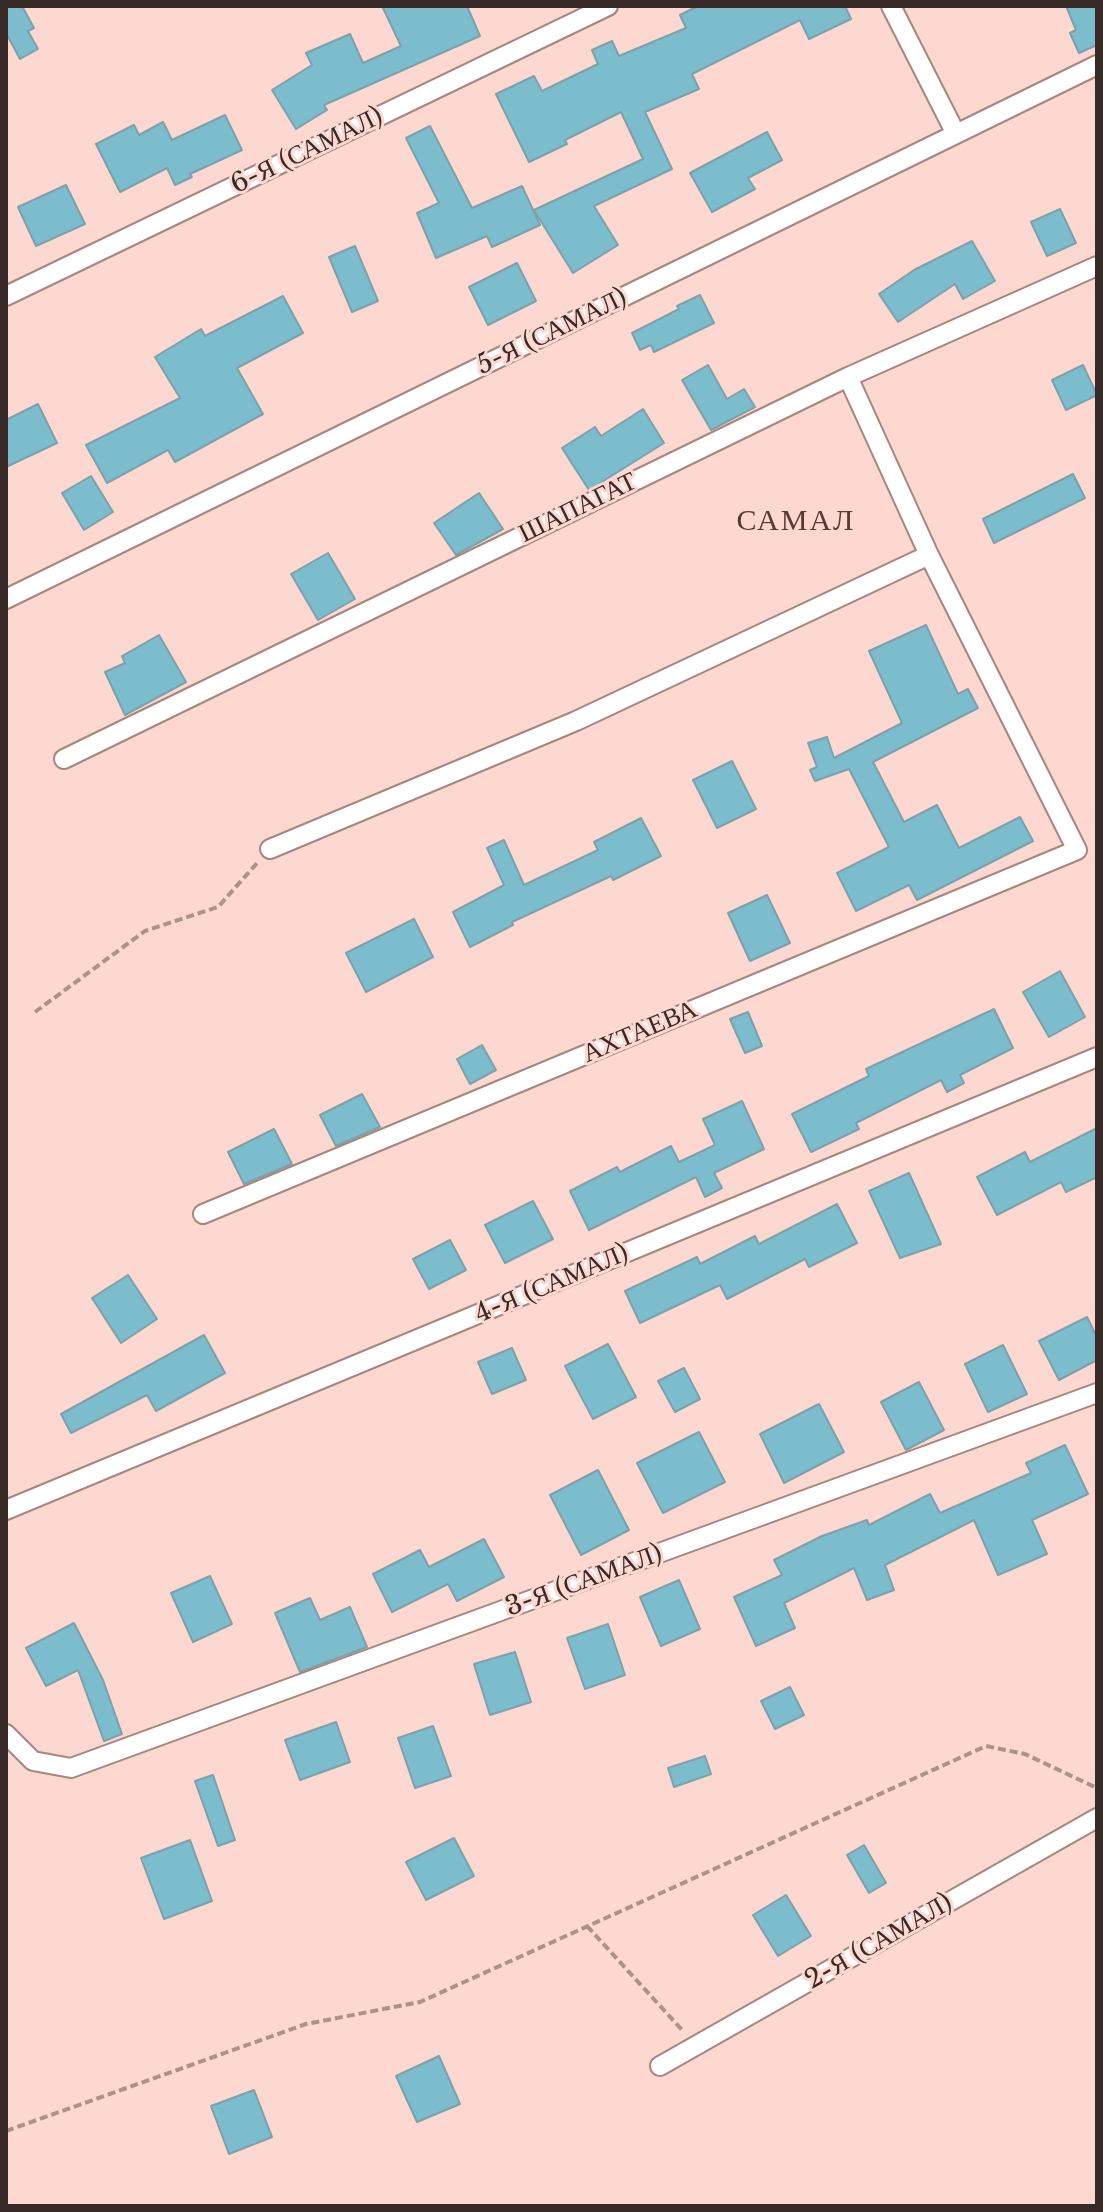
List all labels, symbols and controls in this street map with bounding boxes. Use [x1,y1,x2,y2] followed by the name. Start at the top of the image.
[226,101,388,201] street label: 6-Я (САМАЛ)
[472,282,632,382] street label: 5-Я (САМАЛ)
[514,466,642,550] street label: ШАПАГАТ
[737,504,855,540] district label: САМАЛ
[578,994,702,1070] street label: АХТАЕВА
[471,1238,633,1330] street label: 4-Я (САМАЛ)
[501,1538,667,1624] street label: 3-Я (САМАЛ)
[800,1887,958,1997] street label: 2-Я (САМАЛ)

